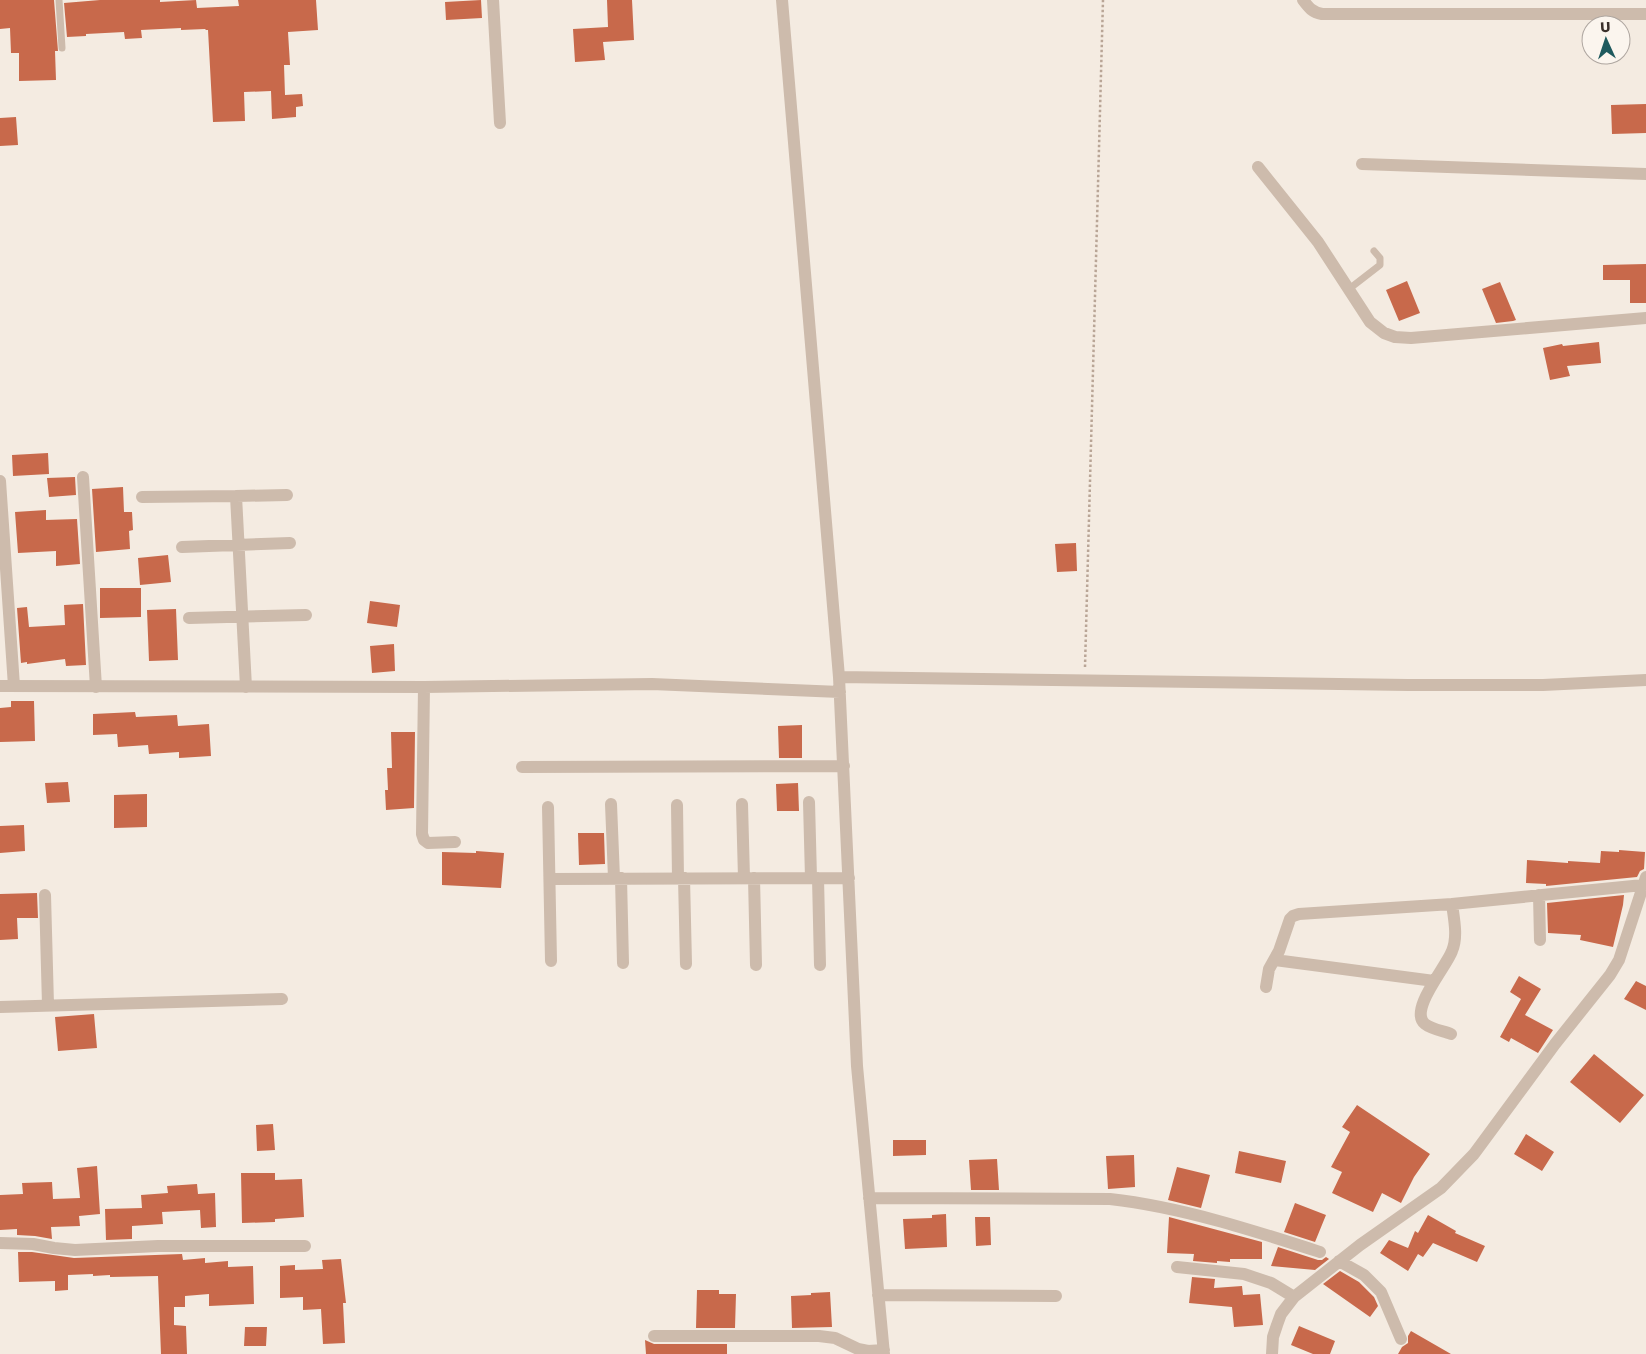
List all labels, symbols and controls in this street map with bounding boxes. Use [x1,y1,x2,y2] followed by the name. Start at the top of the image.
[1581,15,1631,65] north arrow
[1600,18,1611,35] text: U

